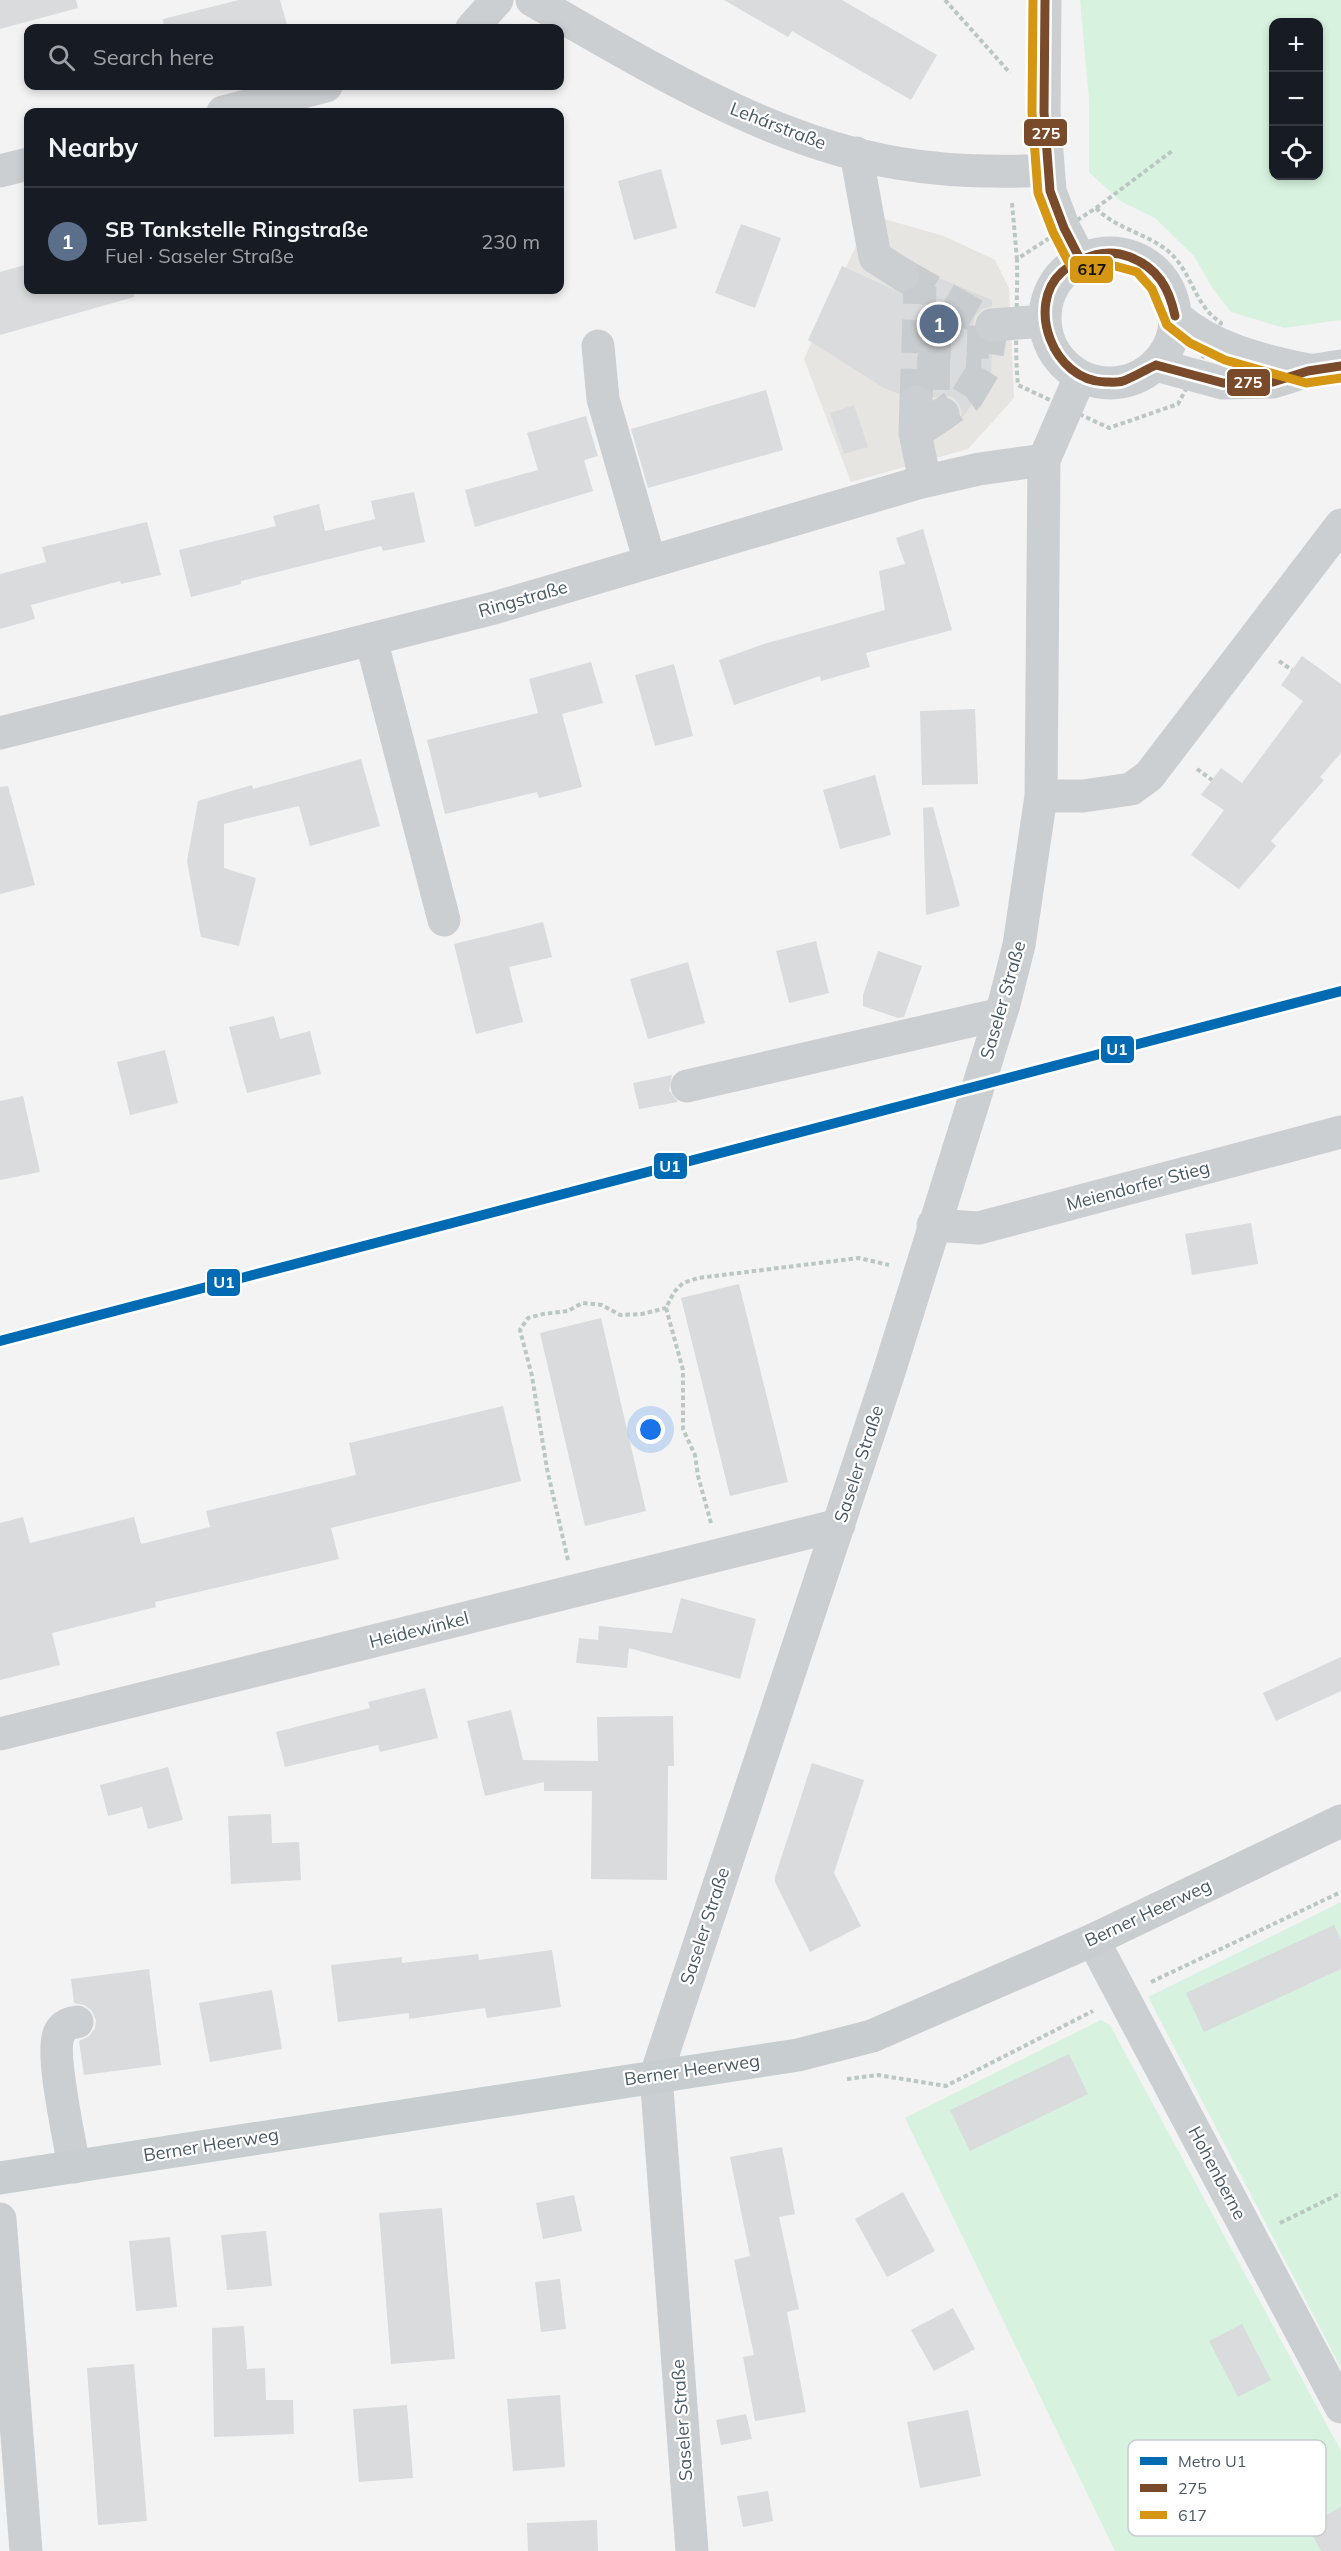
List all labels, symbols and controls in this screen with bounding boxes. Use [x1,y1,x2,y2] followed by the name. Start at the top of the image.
[1269,18,1323,180] map controls
[1269,18,1323,72] button: +
[24,24,564,90] search box
[45,41,78,74] icon: search
[93,43,214,71] text: Search here
[1269,72,1323,126] button: −
[727,97,829,154] street label: Lehárstraße
[1023,118,1068,147] line badge: 275
[1032,123,1061,143] text: 275
[1269,126,1323,180] button: locate
[48,131,138,164] text: Nearby
[105,215,368,243] text: SB Tankstelle Ringstraße
[62,229,74,254] text: 1
[481,229,540,254] text: 230 m
[105,243,294,268] text: Fuel · Saseler Straße
[1069,255,1114,284] line badge: 617
[1078,259,1106,279] text: 617
[920,302,958,346] pin: 1
[1226,368,1271,397] line badge: 275
[1234,372,1263,392] text: 275
[476,575,570,622] street label: Ringstraße
[975,938,1030,1062] street label: Saseler Straße
[1100,1035,1135,1064] line badge: U1
[1106,1039,1128,1059] text: U1
[653,1152,688,1180] line badge: U1
[1064,1155,1212,1216] street label: Meiendorfer Stieg
[659,1156,681,1176] text: U1
[206,1268,241,1297] line badge: U1
[213,1272,235,1292] text: U1
[829,1402,888,1525] street label: Saseler Straße
[636,1415,665,1444] your location
[367,1606,471,1653] street label: Heidewinkel
[675,1864,734,1987] street label: Saseler Straße
[1081,1873,1215,1952] street label: Berner Heerweg
[623,2049,761,2090] street label: Berner Heerweg
[142,2122,280,2167] street label: Berner Heerweg
[1183,2122,1252,2223] street label: Hohenberne
[666,2358,697,2482] street label: Saseler Straße
[1128,2440,1326,2536] legend
[1178,2451,1246,2471] text: Metro U1
[1178,2478,1207,2498] text: 275
[1178,2505,1207,2525] text: 617

